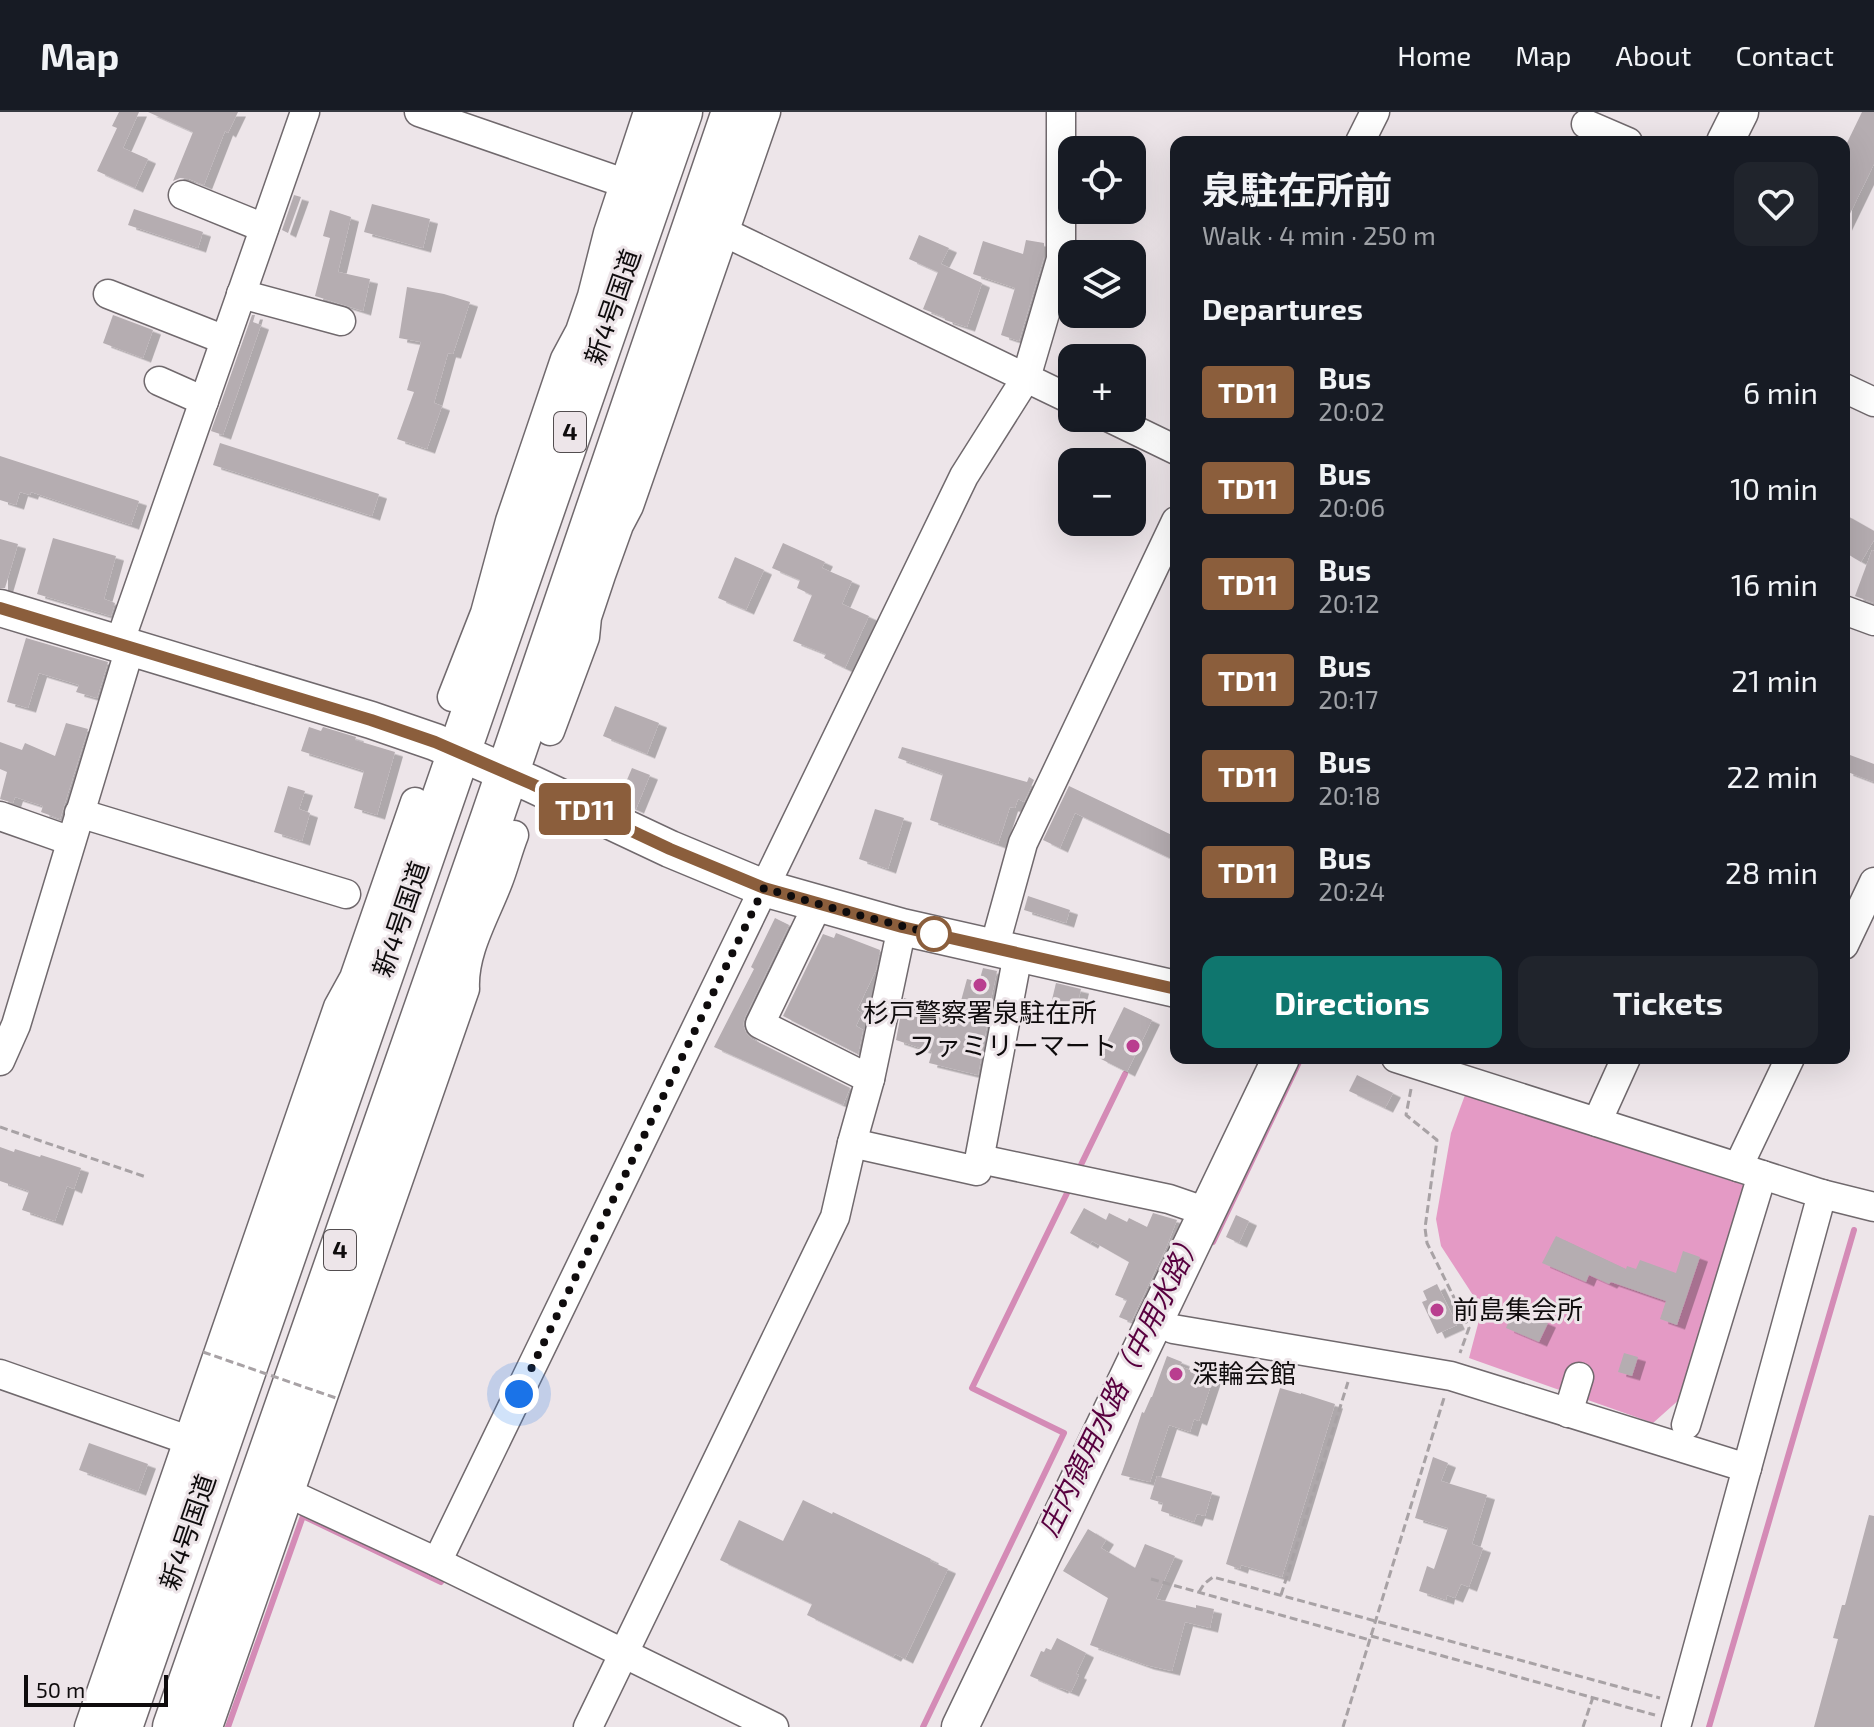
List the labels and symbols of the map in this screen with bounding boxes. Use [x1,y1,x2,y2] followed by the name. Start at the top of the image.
[577,245,646,368] street label: 新4号国道
[554,412,586,452] road number: 4
[529,783,641,835] line badge: TD11
[365,857,434,980] street label: 新4号国道
[917,917,951,951] unlabelled marker
[971,976,989,994] marker: 杉戸警察署泉駐在所
[863,996,1097,1027] place label: 杉戸警察署泉駐在所
[909,1029,1117,1060] place label: ファミリーマート
[1124,1037,1142,1055] marker: ファミリーマート
[1030,1224,1208,1541] water label: 庄内領用水路（中用水路）
[324,1230,356,1270] road number: 4
[1453,1293,1583,1324] place label: 前島集会所
[1428,1301,1446,1319] marker: 前島集会所
[1192,1357,1296,1388] place label: 深輪会館
[1167,1365,1185,1383] marker: 深輪会館
[499,1374,539,1414] your location
[152,1470,221,1593] street label: 新4号国道
[24,1671,168,1707] scale bar

